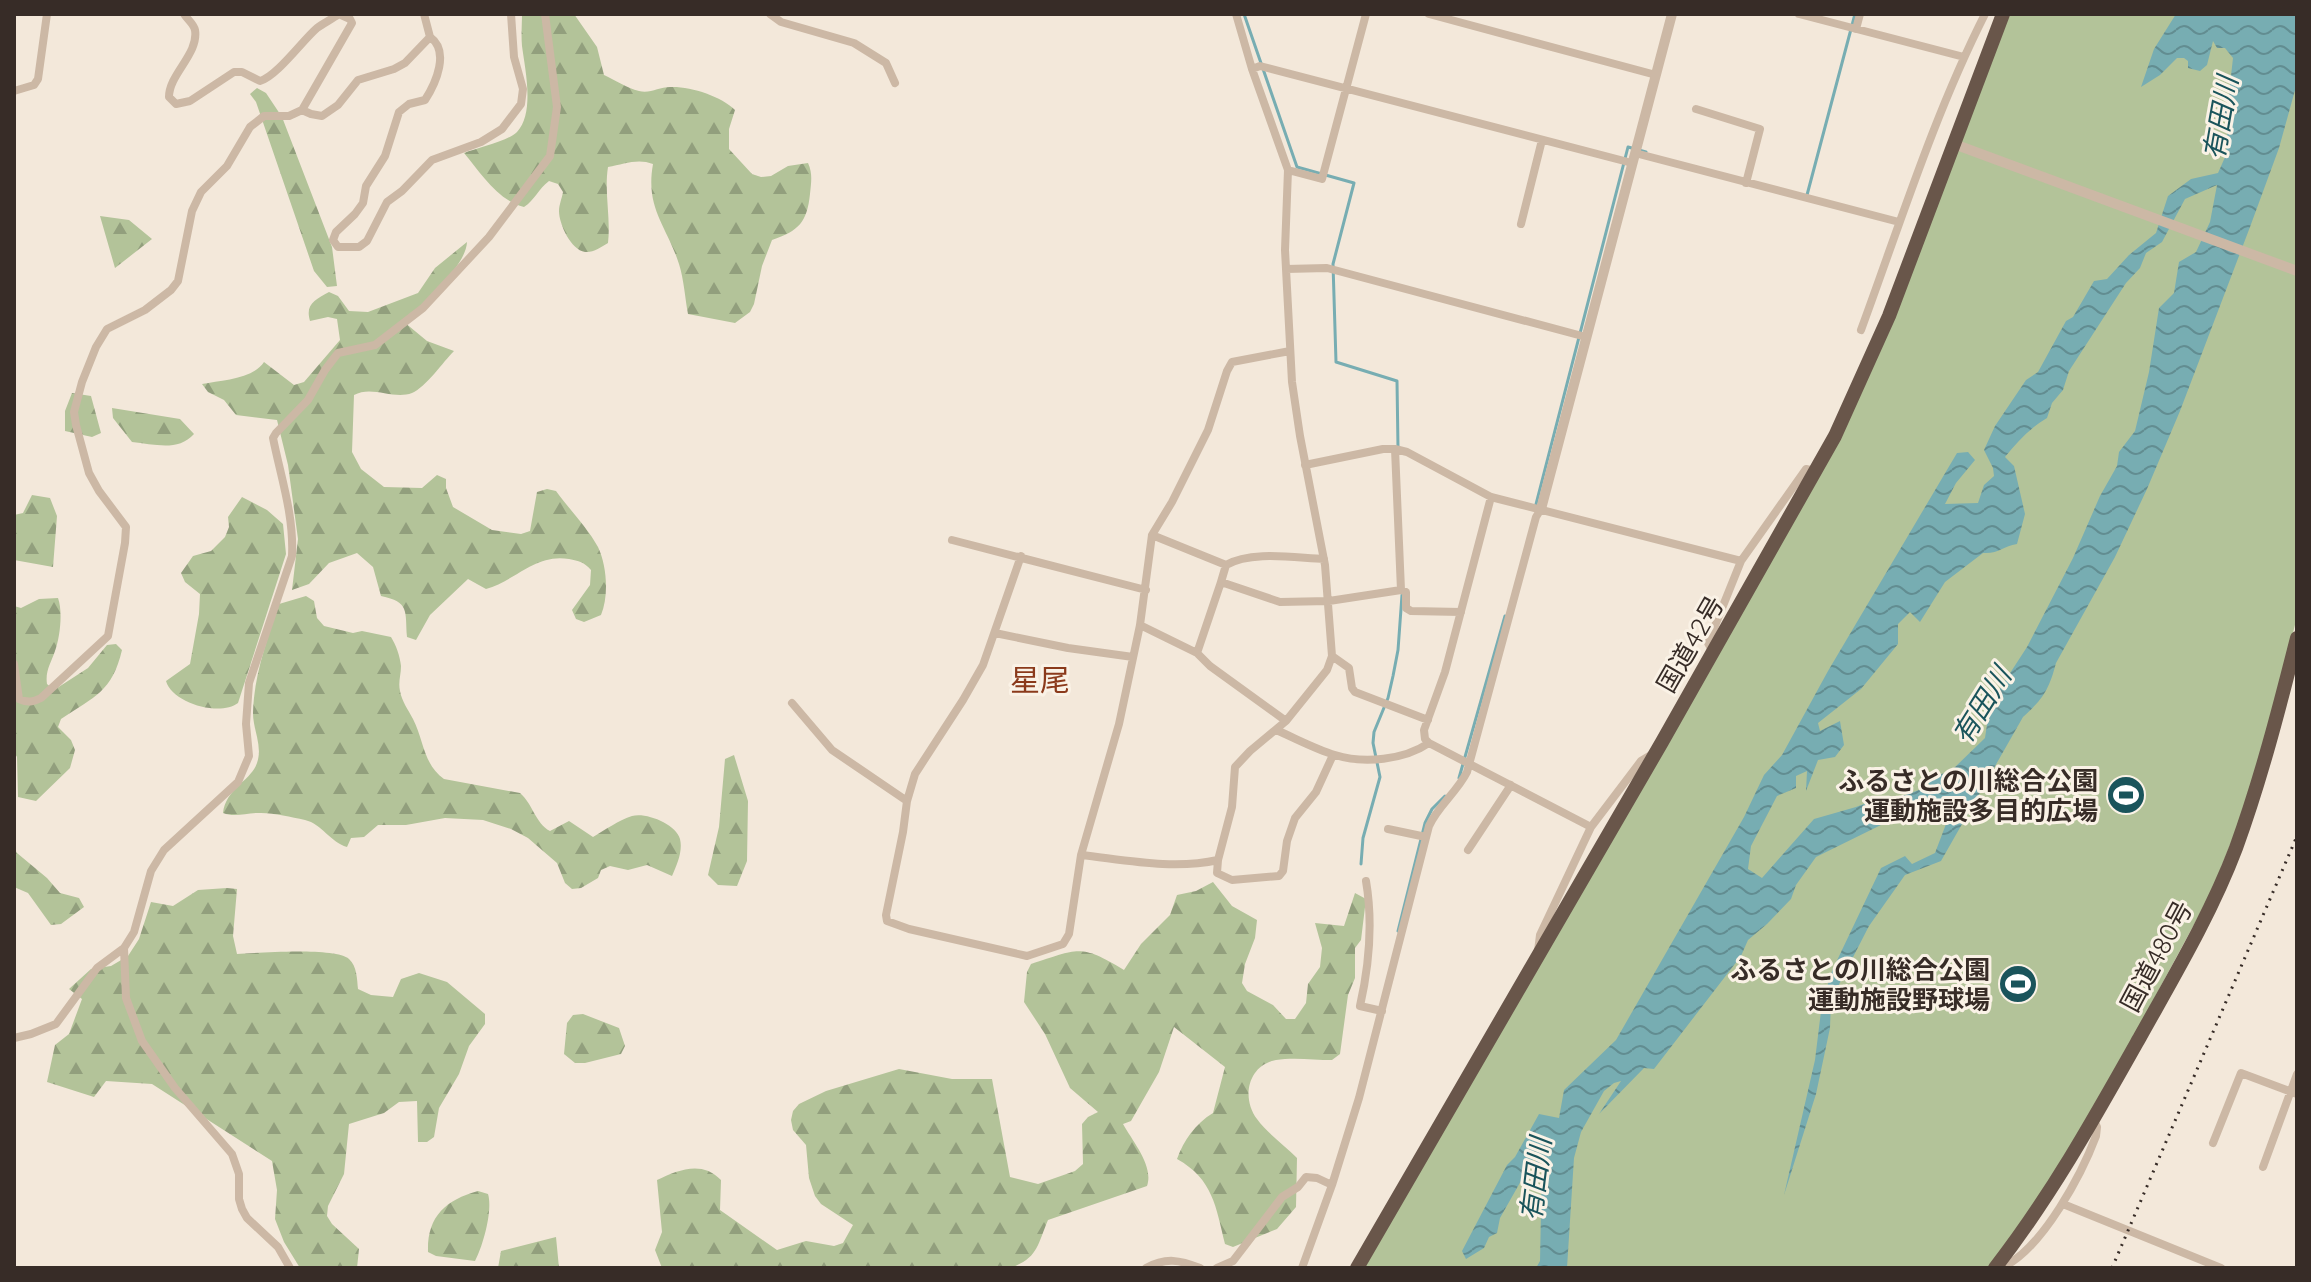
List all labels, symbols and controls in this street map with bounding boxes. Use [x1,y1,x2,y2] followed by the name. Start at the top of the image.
[2195,71,2245,162] water label: 有田川
[1649,590,1731,698] street label: 国道42号
[1944,658,2020,750] water label: 有田川
[1010,661,1070,699] district label: 星尾
[1838,764,2098,827] place label: ふるさとの川総合公園 運動施設多目的広場
[2105,774,2147,816] sports icon: ふるさとの川総合公園 運動施設多目的広場
[2113,895,2199,1017] street label: 国道480号
[1730,953,1990,1016] place label: ふるさとの川総合公園 運動施設野球場
[1997,963,2039,1005] sports icon: ふるさとの川総合公園 運動施設野球場
[1513,1132,1558,1223] water label: 有田川

